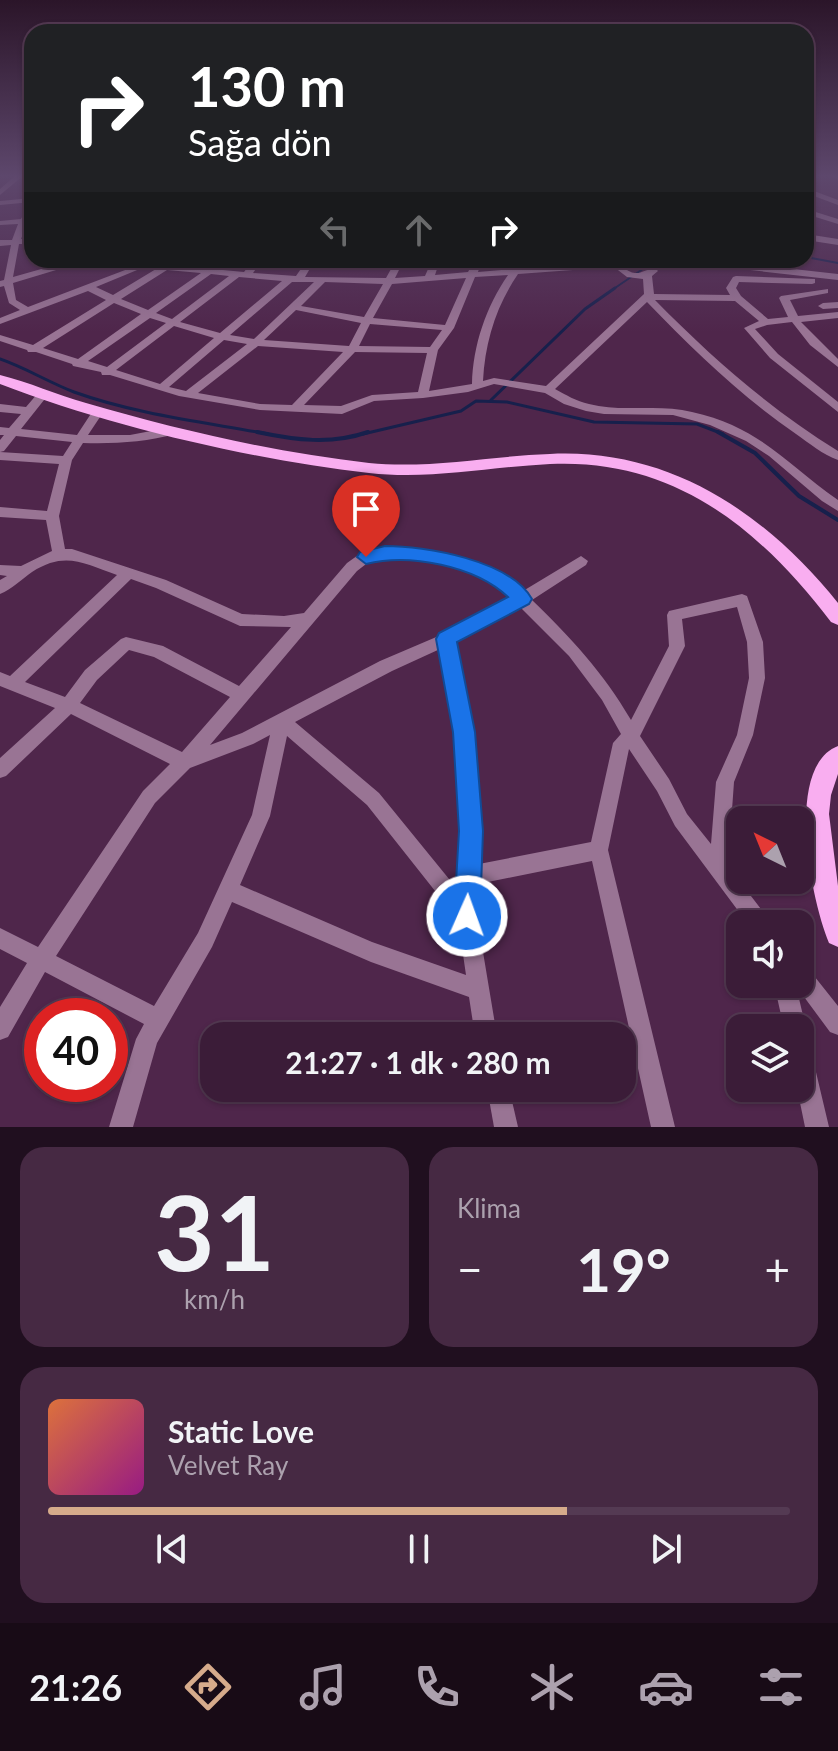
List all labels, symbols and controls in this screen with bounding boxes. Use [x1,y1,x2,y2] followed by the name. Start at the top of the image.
[188,52,346,119] text: 130 m
[56,56,160,160] icon: right
[188,120,332,164] text: Sağa dön
[313,208,357,252] icon: left
[397,208,441,252] icon: ahead
[481,208,525,252] icon: right
[332,475,400,557] pin
[344,487,388,531] icon: arrive
[726,806,814,894] north arrow
[726,806,814,1102] map controls
[425,874,509,958] position arrow
[726,910,814,998] button: sound
[24,998,128,1102] speed limit sign: 40
[726,1014,814,1102] button: layers
[285,1044,551,1080] text: 21:27 · 1 dk · 280 m
[154,1168,275,1293] text: 31
[457,1192,521,1224] text: Klima
[576,1233,671,1305] text: 19°
[457,1243,483,1295] text: −
[764,1243,790,1295] text: +
[184,1283,245,1315] text: km/h
[168,1413,314,1449] text: Static Love
[168,1449,288,1481] text: Velvet Ray
[150,1527,194,1571] icon: previous
[397,1527,441,1571] icon: pause
[644,1527,688,1571] icon: next
[180,1659,236,1715] icon: directions
[295,1659,351,1715] icon: music
[409,1659,465,1715] icon: phone
[524,1659,580,1715] icon: climate
[638,1659,694,1715] icon: car
[753,1659,809,1715] icon: filters
[29,1665,122,1709] text: 21:26

